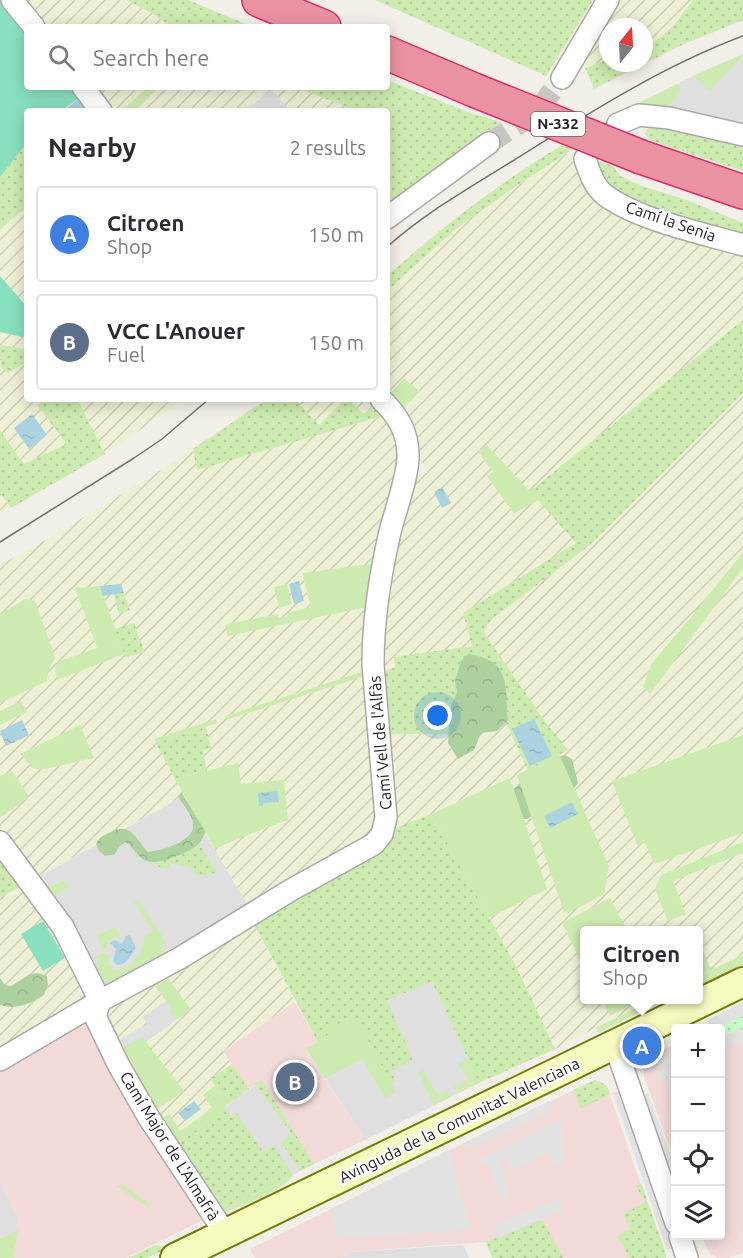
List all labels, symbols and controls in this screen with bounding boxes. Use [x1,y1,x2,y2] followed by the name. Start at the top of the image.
[599,18,653,72] north arrow
[24,24,390,90] search box
[45,41,78,74] icon: search
[93,45,209,70] text: Search here
[531,112,585,136] road number: N-332
[48,133,136,162] text: Nearby
[290,136,366,159] text: 2 results
[624,197,718,245] street label: Camí la Senia
[107,210,184,235] text: Citroen
[62,223,77,246] text: A
[308,223,364,246] text: 150 m
[107,235,152,258] text: Shop
[107,318,245,343] text: VCC L'Anouer
[63,331,76,354] text: B
[308,331,364,354] text: 150 m
[107,343,145,366] text: Fuel
[365,675,395,811] street label: Camí Vell de l'Alfàs
[423,701,452,730] your location
[580,926,703,1004] popup
[603,941,680,966] text: Citroen
[603,966,648,989] text: Shop
[622,1024,662,1068] pin: A
[671,1024,725,1240] map controls
[671,1024,725,1078] button: +
[336,1054,582,1186] street label: Avinguda de la Comunitat Valenciana
[276,1060,314,1104] pin: B
[117,1068,223,1224] street label: Camí Major de L'Almafrà
[671,1078,725,1132] button: −
[671,1132,725,1186] button: locate
[671,1186,725,1240] button: layers

